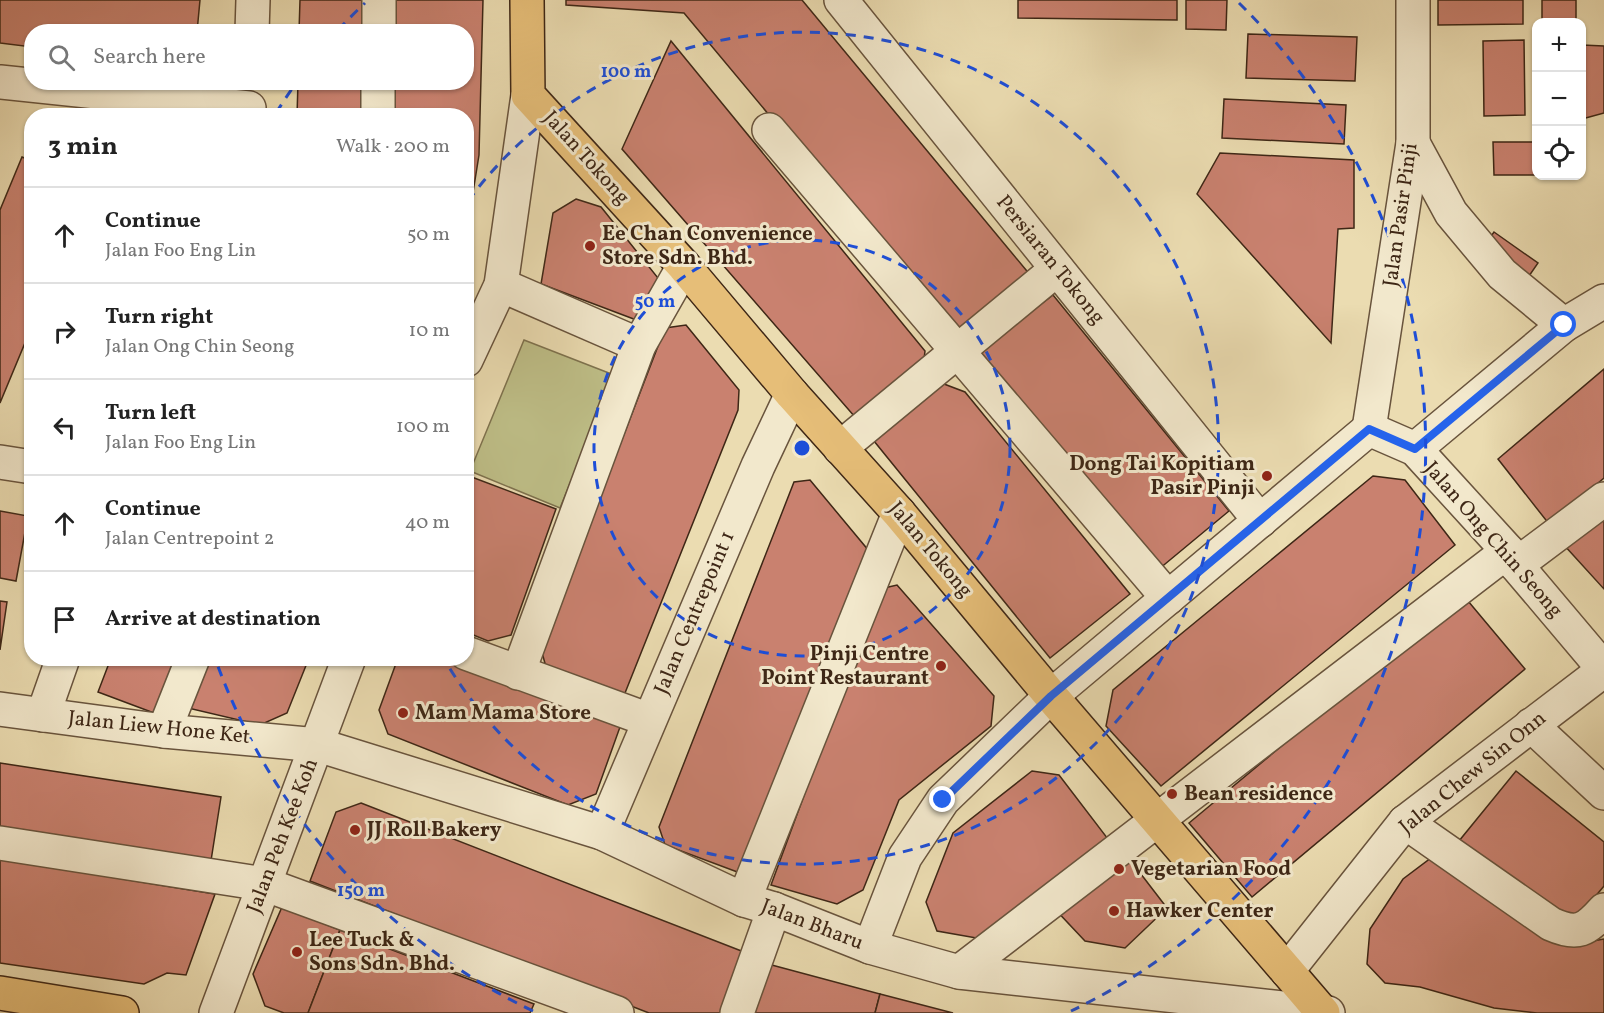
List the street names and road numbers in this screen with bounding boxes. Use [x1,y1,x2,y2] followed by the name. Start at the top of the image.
[536,105,636,211] street label: Jalan Tokong
[1377,141,1425,289] street label: Jalan Pasir Pinji
[989,189,1111,331] street label: Persiaran Tokong
[1417,455,1569,625] street label: Jalan Ong Chin Seong
[881,496,979,604] street label: Jalan Tokong
[647,527,743,699] street label: Jalan Centrepoint 1
[67,704,251,752] street label: Jalan Liew Hone Ket
[1393,705,1553,841] street label: Jalan Chew Sin Onn
[240,754,326,918] street label: Jalan Peh Kee Koh
[757,892,867,958] street label: Jalan Bharu

